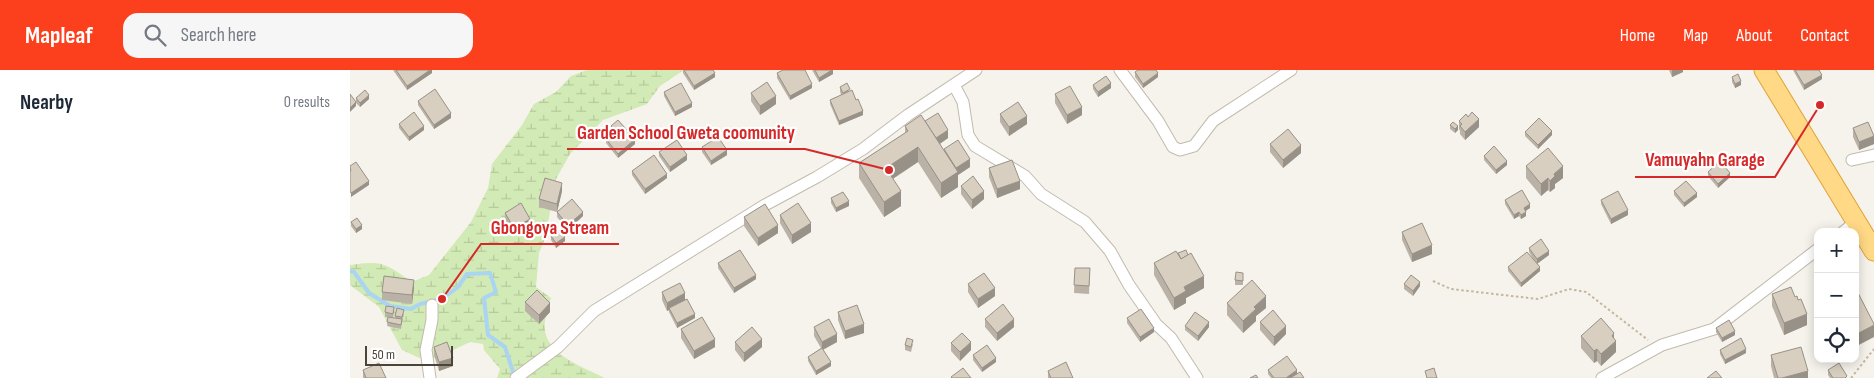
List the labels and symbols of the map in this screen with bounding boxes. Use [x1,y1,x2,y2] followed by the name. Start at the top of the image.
[567,115,805,149] callout: Garden School Gweta coomunity
[577,122,795,145] text: Garden School Gweta coomunity
[1635,143,1775,177] callout: Vamuyahn Garage
[1645,149,1765,172] text: Vamuyahn Garage
[481,210,619,244] callout: Gbongoya Stream
[491,217,609,240] text: Gbongoya Stream
[365,343,452,366] scale bar

